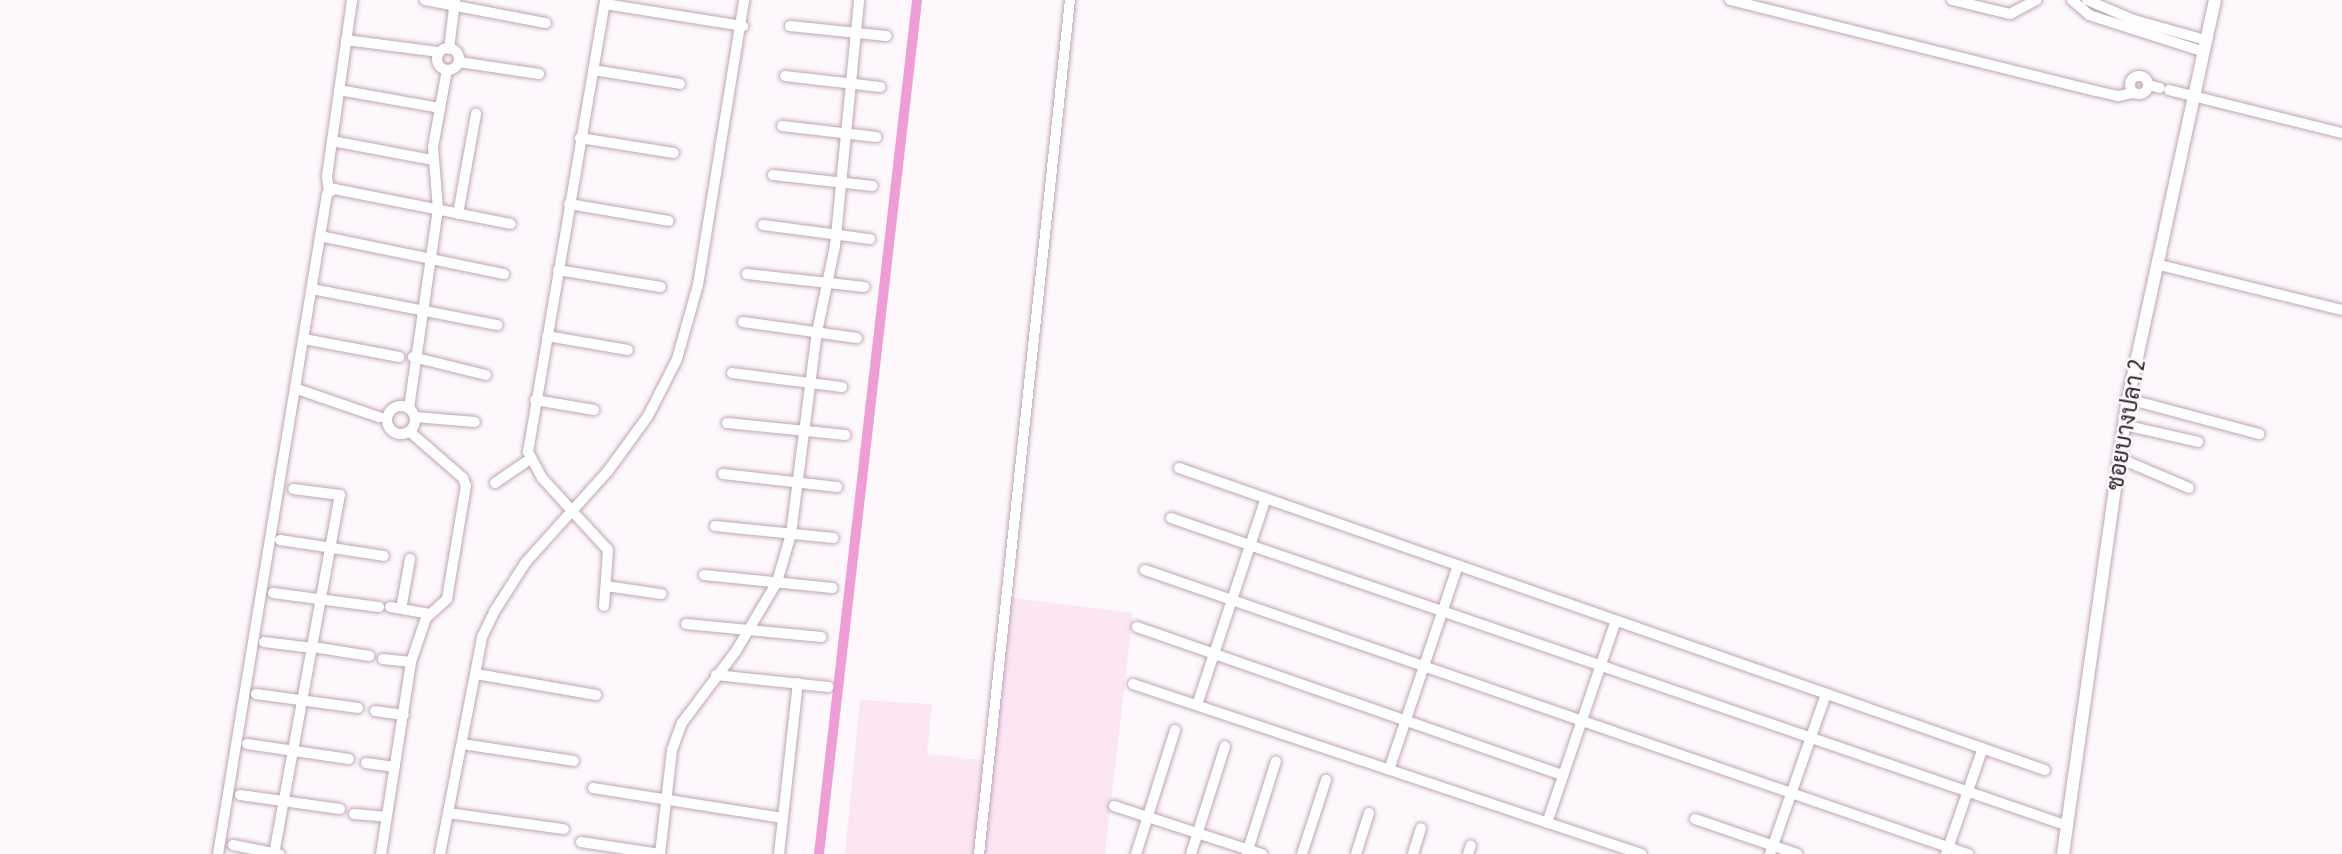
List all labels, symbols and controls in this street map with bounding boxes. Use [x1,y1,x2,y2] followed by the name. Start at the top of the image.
[2101,357,2151,493] street label: ซอยบางปลา 2

